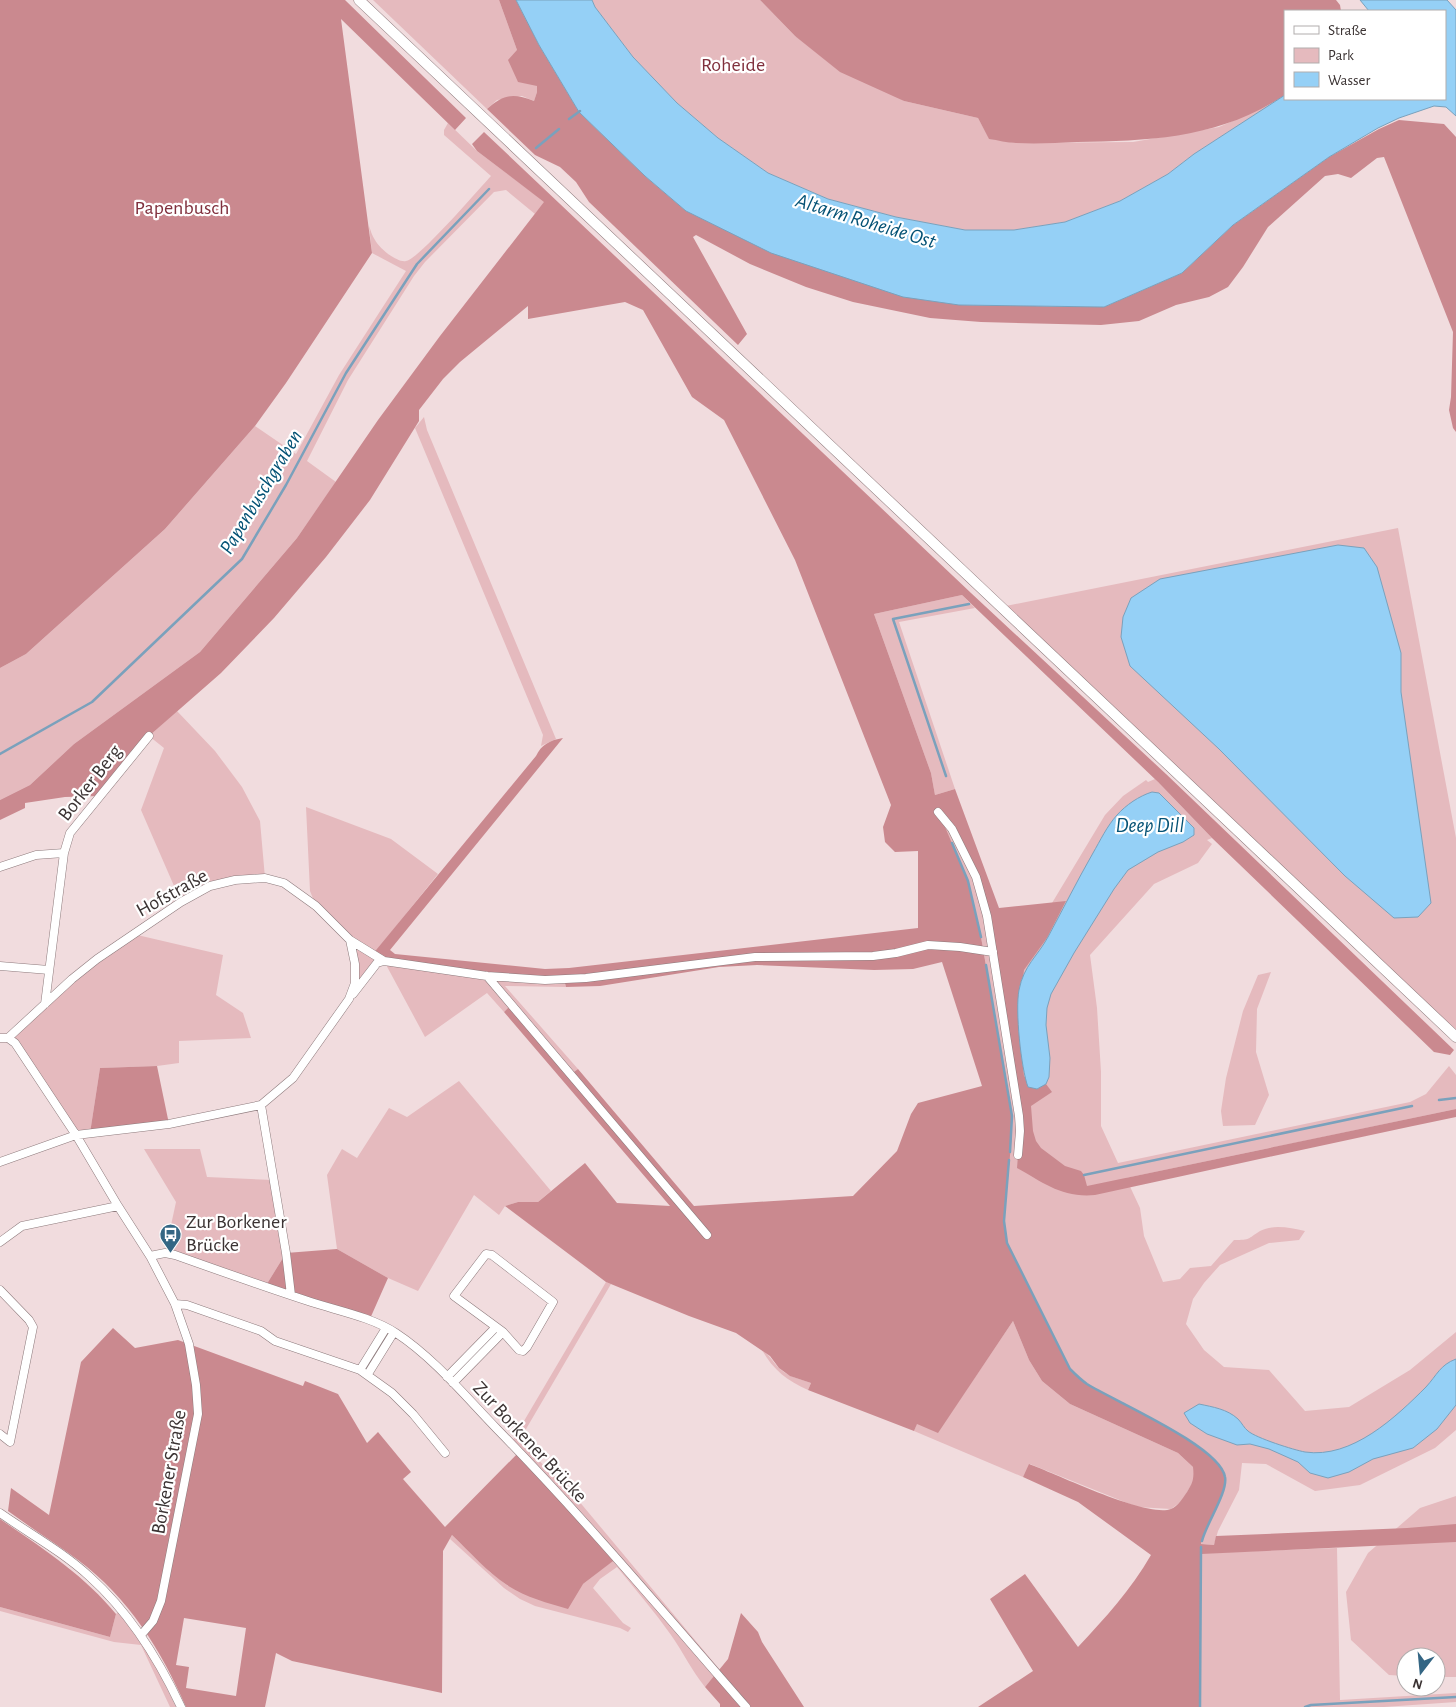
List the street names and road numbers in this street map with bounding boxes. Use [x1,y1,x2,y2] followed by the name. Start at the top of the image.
[54,741,126,825] street label: Borker Berg
[133,865,211,921] street label: Hofstraße
[469,1378,591,1506] street label: Zur Borkener Brücke
[148,1408,190,1536] street label: Borkener Straße

